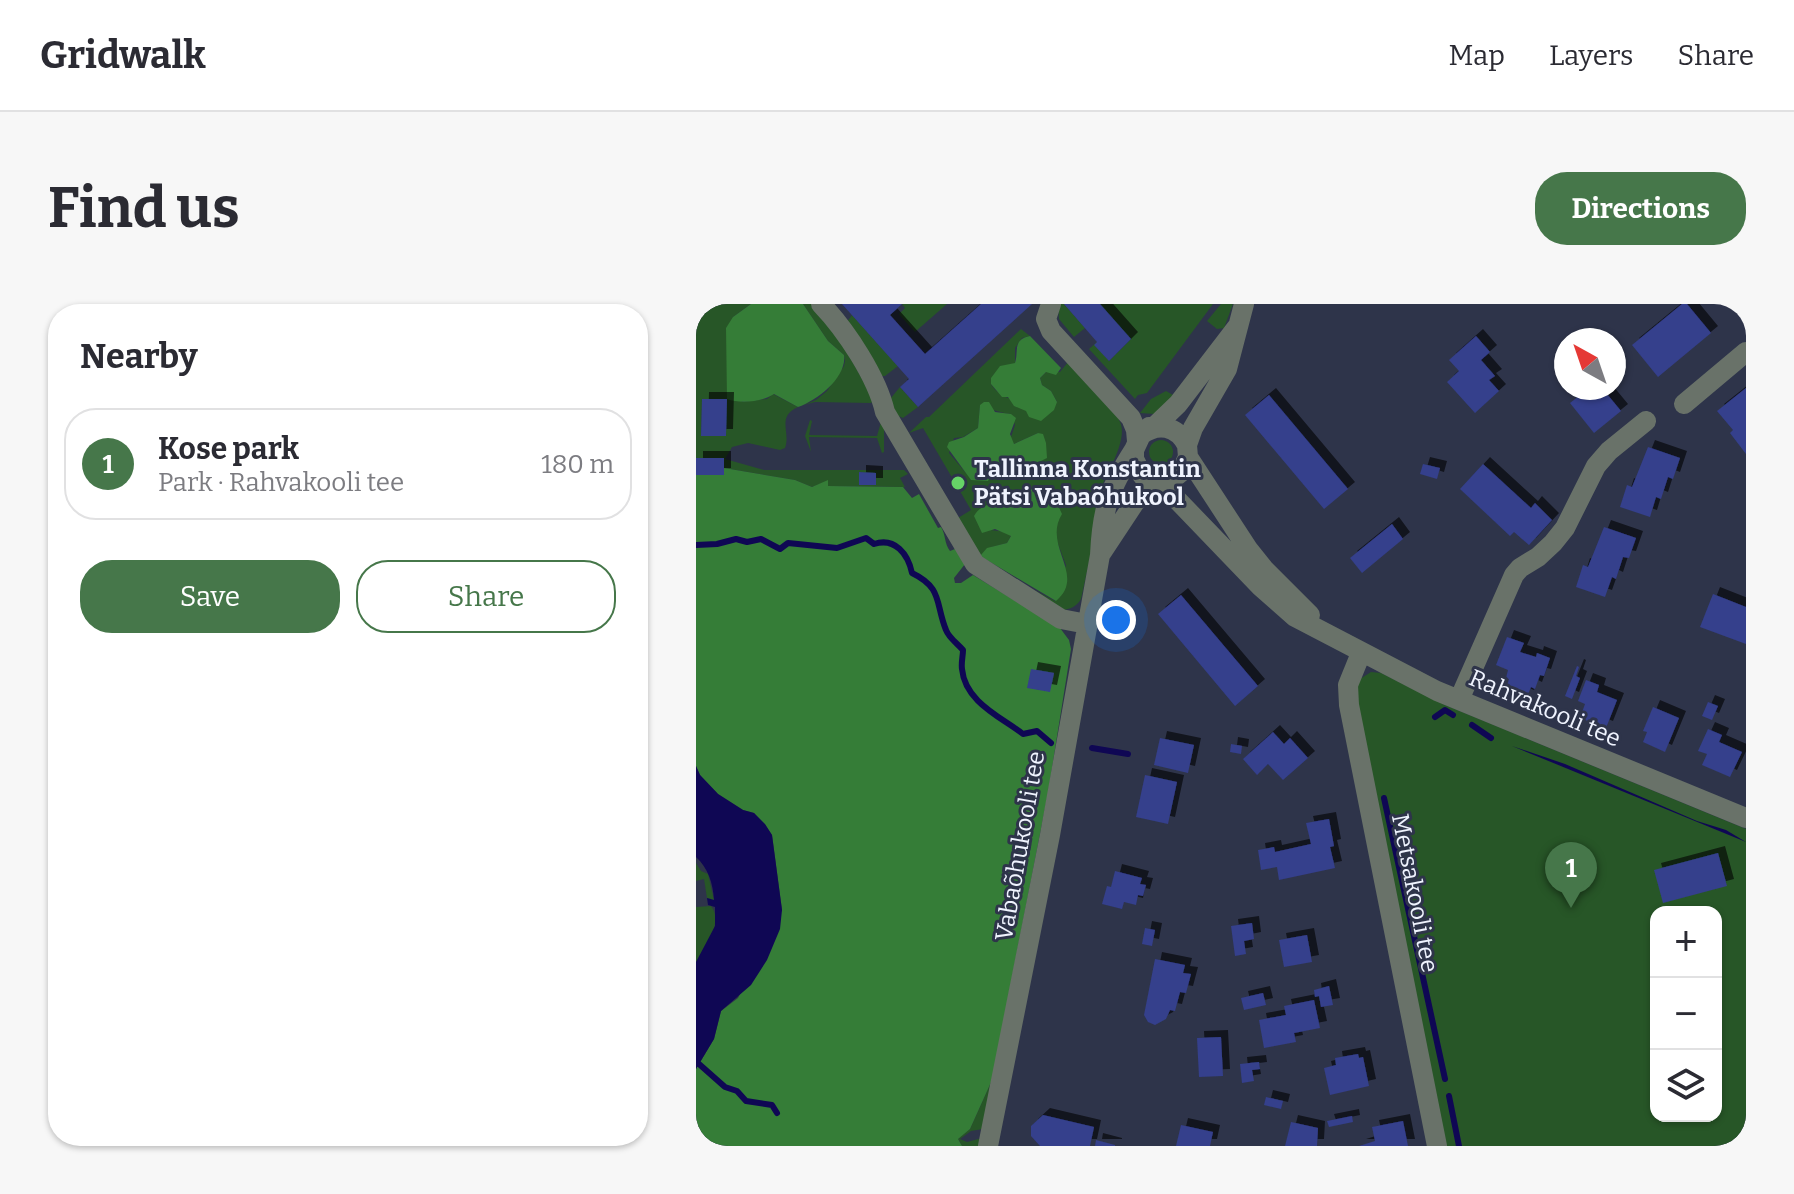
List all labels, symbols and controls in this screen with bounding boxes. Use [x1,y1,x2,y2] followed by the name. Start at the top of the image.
[40,32,206,78] text: Gridwalk
[1448,39,1505,72] text: Map
[1549,39,1633,72] text: Layers
[1677,39,1754,72] text: Share
[1535,172,1746,245] button: Directions
[48,175,240,242] text: Find us
[1554,328,1626,400] north arrow
[80,336,198,377] text: Nearby
[158,431,299,467] text: Kose park
[102,449,114,480] text: 1
[541,449,614,480] text: 180 m
[974,455,1201,511] place label: Tallinna Konstantin Pätsi Vabaõhukool
[158,467,404,498] text: Park · Rahvakooli tee
[949,474,967,492] marker: Tallinna Konstantin Pätsi Vabaõhukool
[80,560,340,633] button: Save
[356,560,616,633] button: Share
[1096,600,1136,640] your location
[1465,663,1625,753] street label: Rahvakooli tee
[990,749,1050,943] street label: Vabaõhukooli tee
[1386,811,1444,975] street label: Metsakooli tee
[1545,842,1597,908] pin: 1
[1650,906,1722,1122] map controls
[1650,906,1722,978] button: +
[1650,978,1722,1050] button: −
[1650,1050,1722,1122] button: layers

